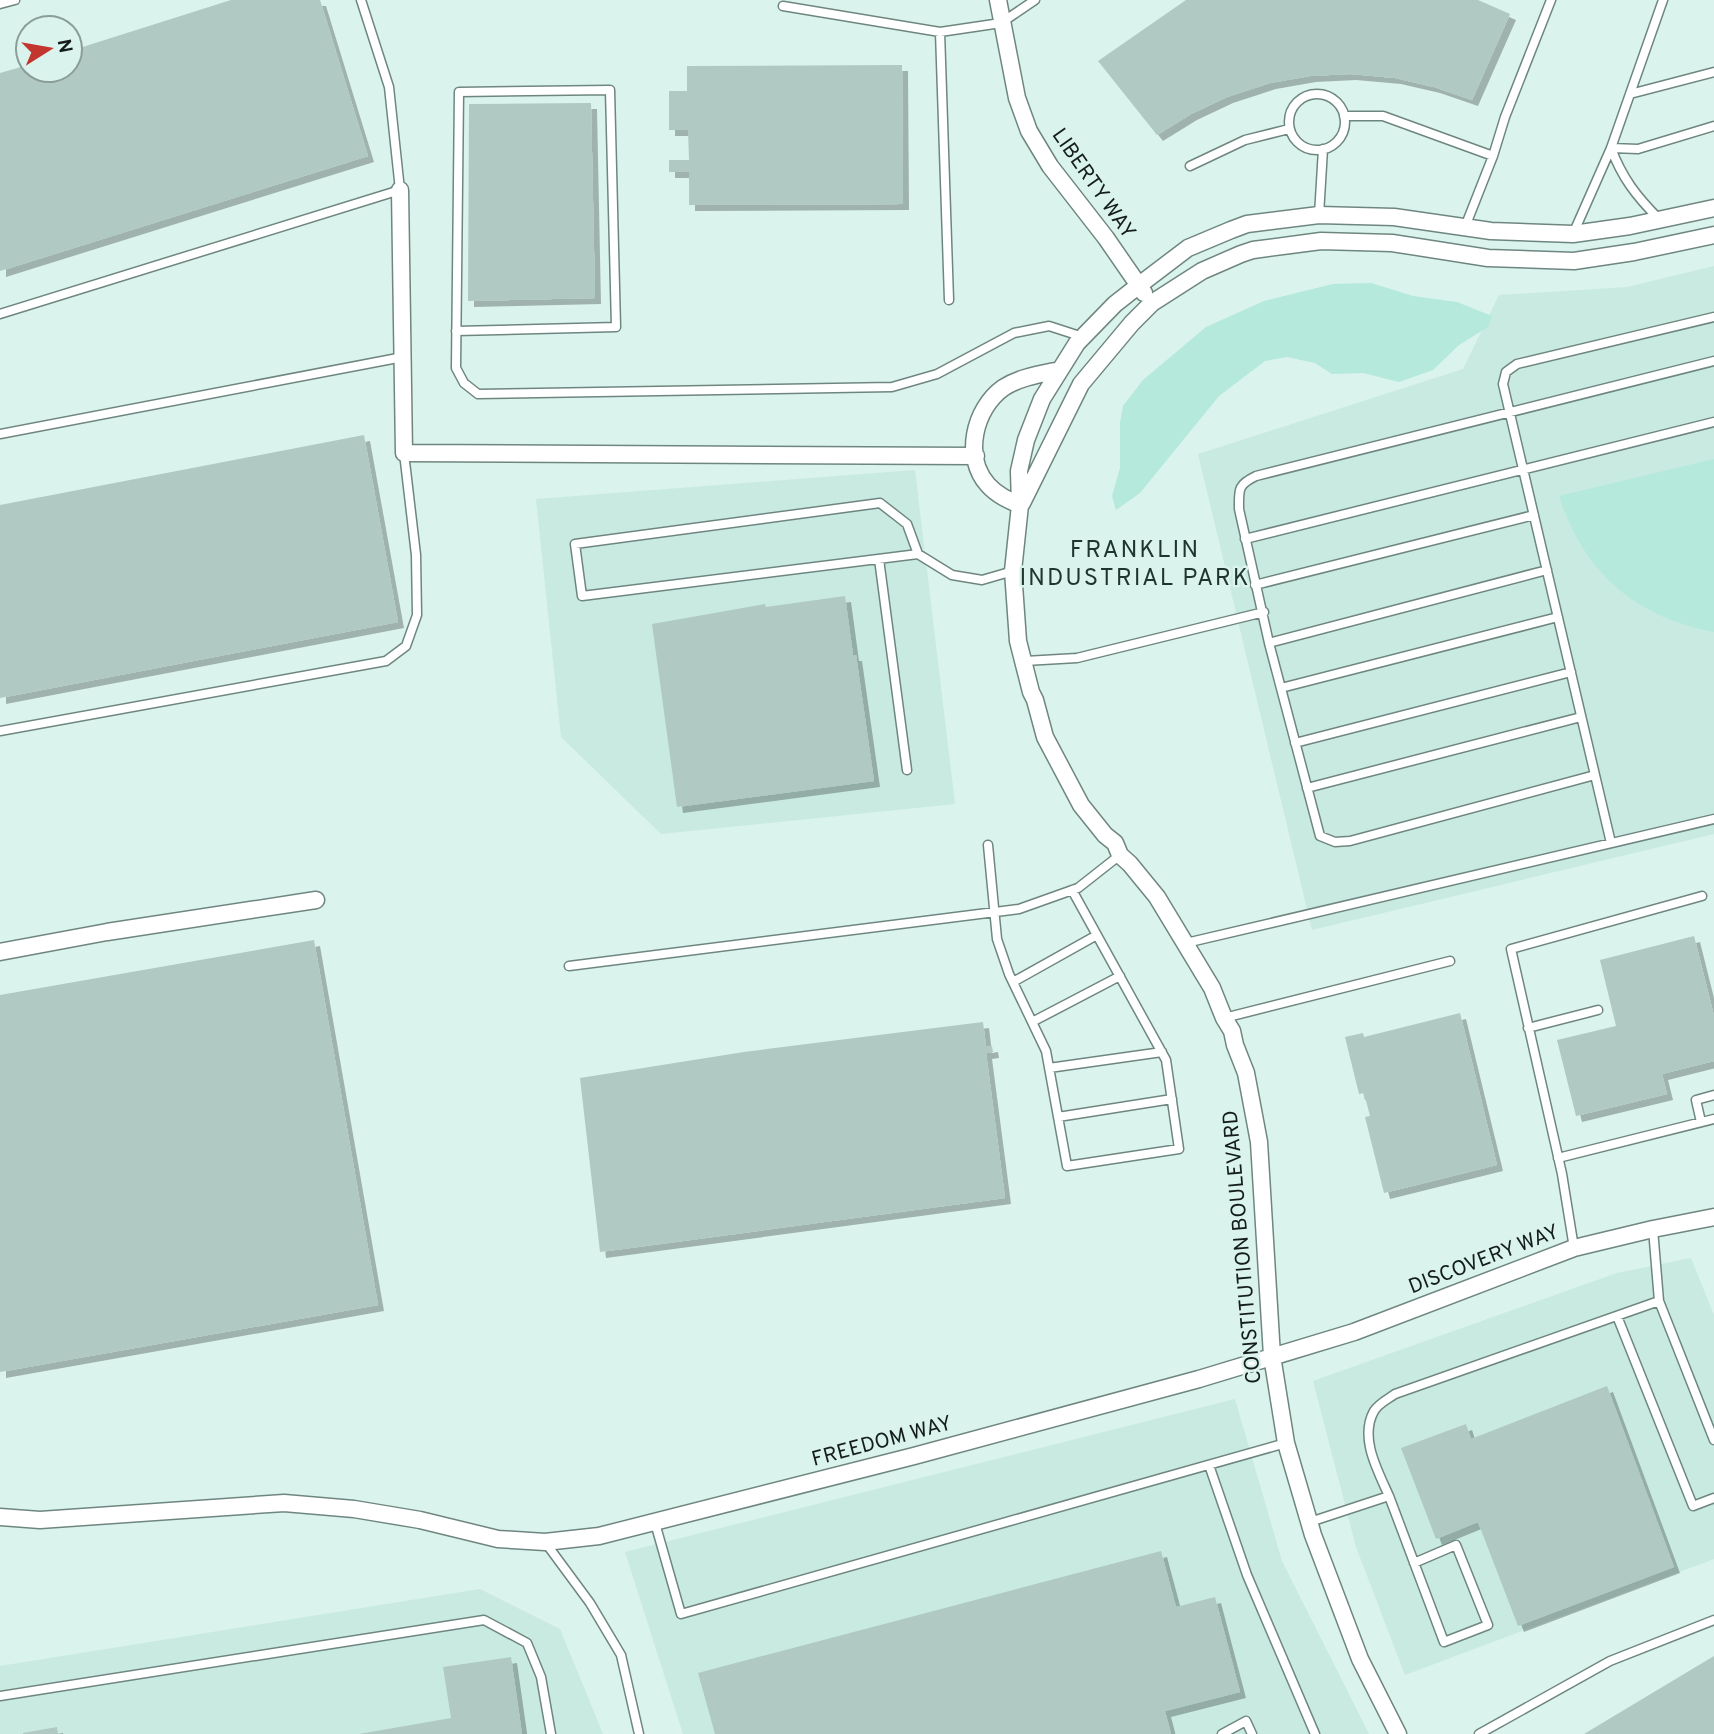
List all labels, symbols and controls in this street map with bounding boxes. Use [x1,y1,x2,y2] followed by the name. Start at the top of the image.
[14,14,84,84] north arrow
[51,37,77,55] text: N
[1045,123,1141,245] street label: LIBERTY WAY
[1019,536,1251,594] district label: FRANKLIN INDUSTRIAL PARK
[1218,1109,1268,1385] street label: CONSTITUTION BOULEVARD
[1405,1219,1563,1301] street label: DISCOVERY WAY
[809,1410,955,1474] street label: FREEDOM WAY

